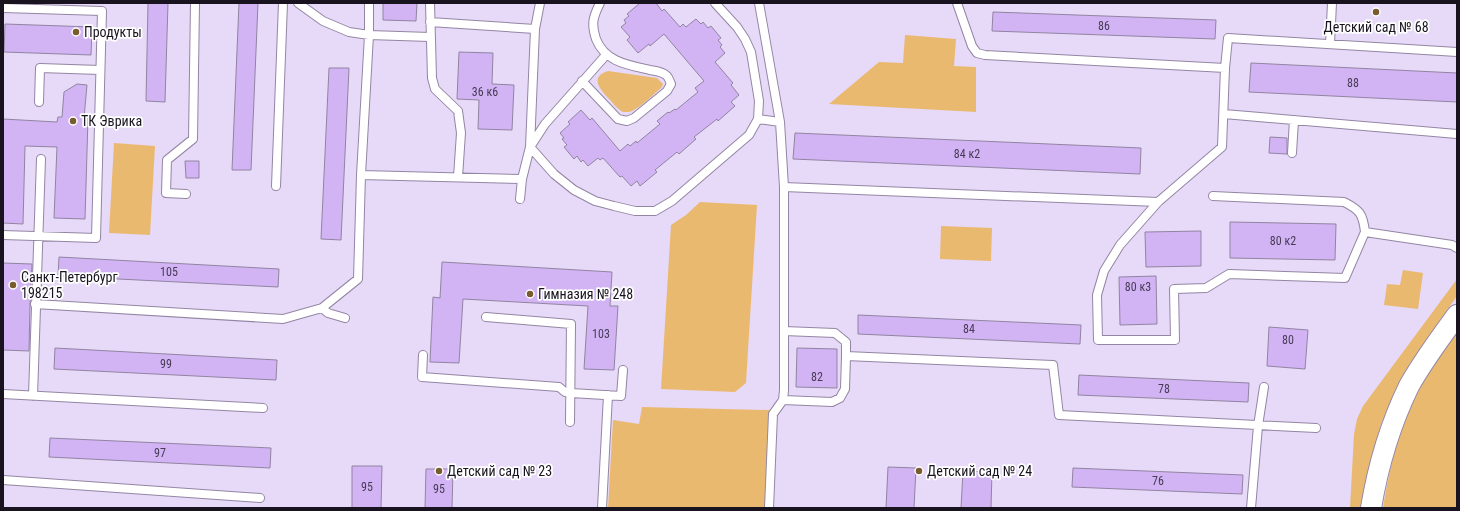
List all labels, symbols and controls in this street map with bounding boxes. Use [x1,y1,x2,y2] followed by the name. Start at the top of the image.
[1371,7,1381,17] marker: Детский сад № 68
[1098,19,1110,33] house number: 86
[1323,19,1429,35] place label: Детский сад № 68
[84,24,142,40] place label: Продукты
[71,27,81,37] marker: Продукты
[1347,76,1359,90] house number: 88
[472,85,498,99] house number: 36 к6
[81,113,142,129] place label: ТК Эврика
[68,116,78,126] marker: ТК Эврика
[954,147,980,161] house number: 84 к2
[1270,234,1296,248] house number: 80 к2
[160,265,178,279] house number: 105
[21,269,118,301] place label: Санкт-Петербург 198215
[8,280,18,290] marker: Санкт-Петербург 198215
[1125,280,1151,294] house number: 80 к3
[538,286,633,302] place label: Гимназия № 248
[525,289,535,299] marker: Гимназия № 248
[963,322,975,336] house number: 84
[592,327,610,341] house number: 103
[1282,333,1294,347] house number: 80
[160,357,172,371] house number: 99
[811,370,823,384] house number: 82
[1158,382,1170,396] house number: 78
[154,446,166,460] house number: 97
[447,463,552,479] place label: Детский сад № 23
[927,463,1032,479] place label: Детский сад № 24
[434,466,444,476] marker: Детский сад № 23
[914,466,924,476] marker: Детский сад № 24
[1152,474,1164,488] house number: 76
[361,480,373,494] house number: 95
[433,482,445,496] house number: 95

